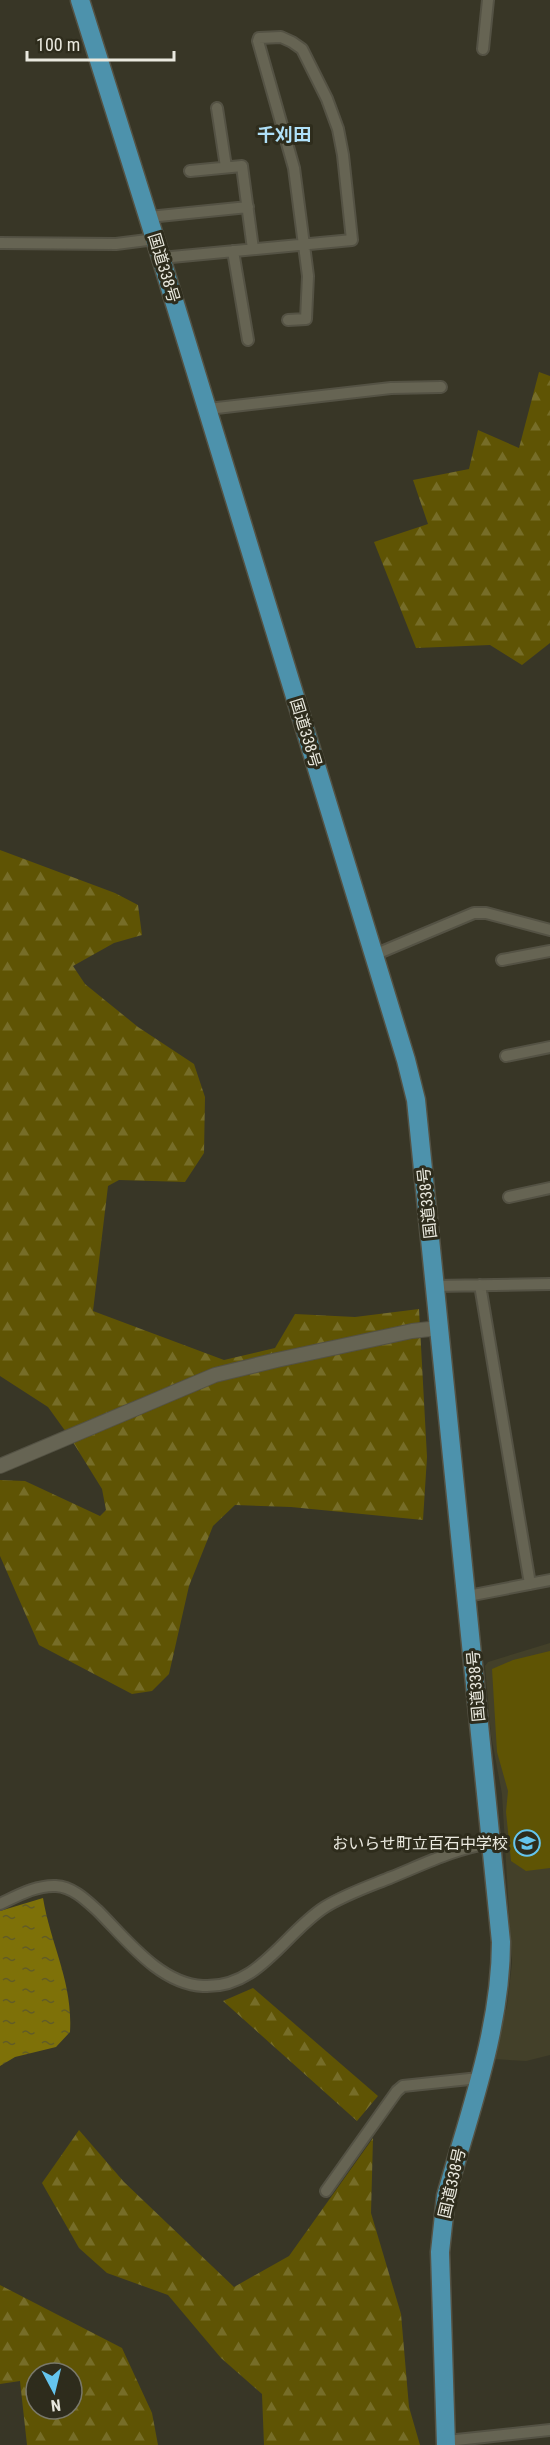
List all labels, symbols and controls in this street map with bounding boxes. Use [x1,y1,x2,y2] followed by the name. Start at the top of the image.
[27,24,174,62] scale bar
[36,34,80,55] text: 100 m
[257,124,311,145] district label: 千刈田
[144,231,184,305] street label: 国道338号
[286,696,326,770] street label: 国道338号
[414,1166,440,1240] street label: 国道338号
[463,1649,489,1723] street label: 国道338号
[512,1828,542,1858] school or university icon: おいらせ町立百石中学校
[332,1834,508,1853] place label: おいらせ町立百石中学校
[435,2146,469,2220] street label: 国道338号
[24,2361,84,2421] north arrow
[50,2395,62,2415] text: N

